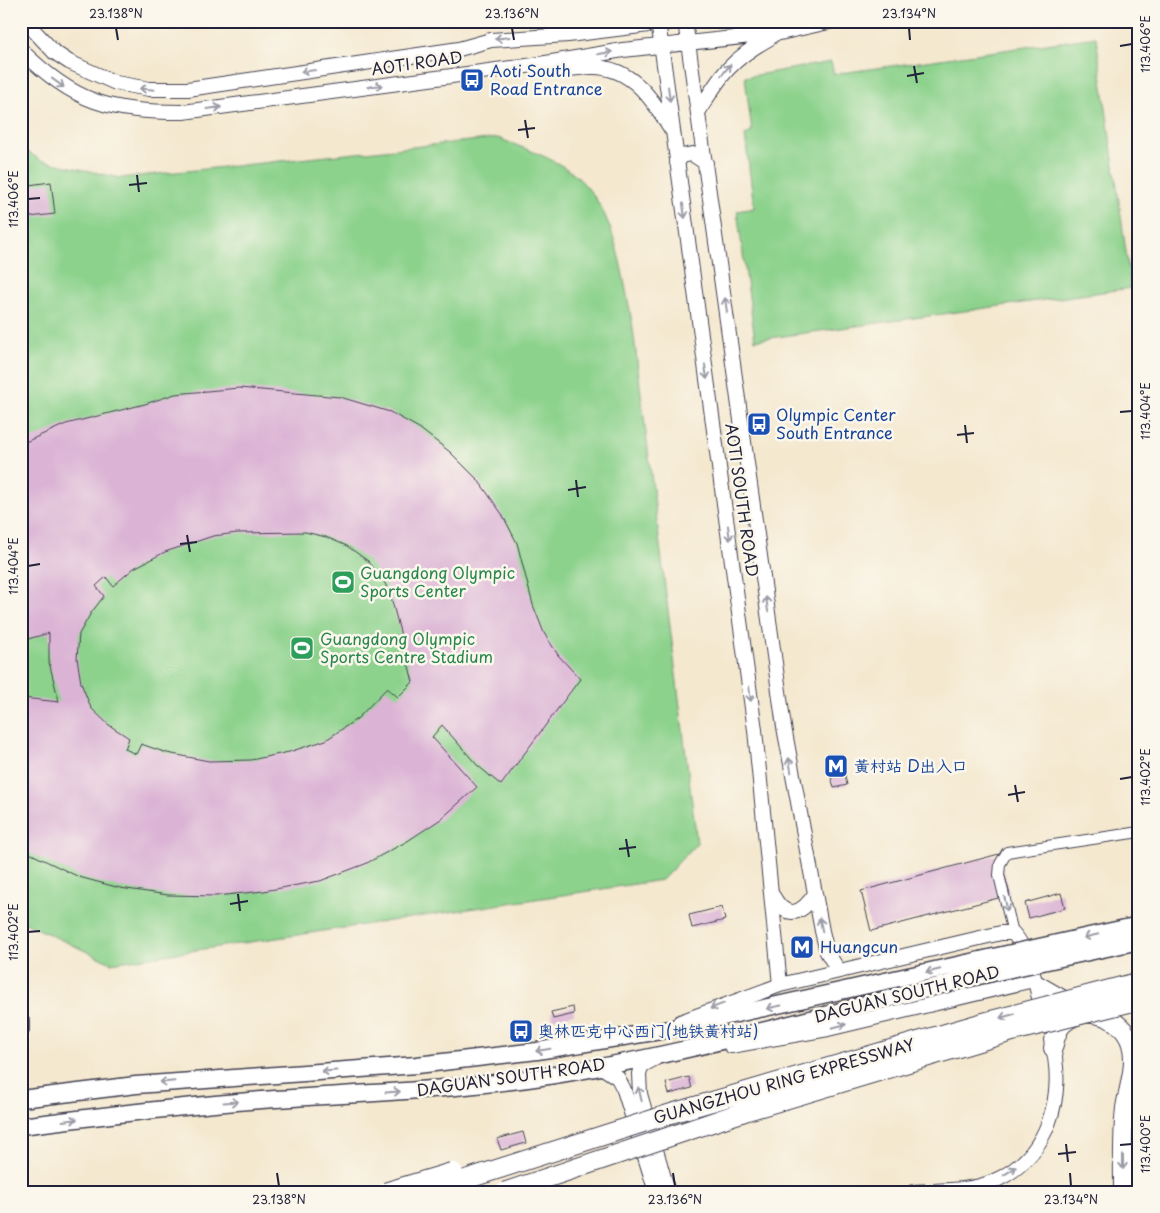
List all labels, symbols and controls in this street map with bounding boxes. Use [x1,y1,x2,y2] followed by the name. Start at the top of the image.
[89,4,143,22] text: 23.138°N
[485,4,539,22] text: 23.136°N
[882,4,936,22] text: 23.134°N
[1136,15,1154,73] text: 113.406°E
[494,33,510,43] one-way arrow
[370,44,464,80] street label: AOTI ROAD
[596,47,612,57] one-way arrow
[490,58,603,100] place label: Aoti South Road Entrance
[720,64,731,77] one-way arrow
[300,67,316,77] one-way arrow
[459,67,485,93] bus stop icon: Aoti South Road Entrance
[51,77,64,88] one-way arrow
[366,81,382,91] one-way arrow
[139,84,155,94] one-way arrow
[664,86,674,102] one-way arrow
[205,103,221,113] one-way arrow
[4,170,22,228] text: 113.406°E
[679,203,689,219] one-way arrow
[721,297,731,313] one-way arrow
[701,364,711,380] one-way arrow
[1136,382,1154,440] text: 113.404°E
[776,402,896,444] place label: Olympic Center South Entrance
[746,411,772,437] bus stop icon: Olympic Center South Entrance
[720,422,766,578] street label: AOTI SOUTH ROAD
[724,525,734,541] one-way arrow
[4,537,22,595] text: 113.404°E
[360,560,515,602] place label: Guangdong Olympic Sports Center
[330,569,356,595] sports icon: Guangdong Olympic Sports Center
[762,597,772,613] one-way arrow
[320,626,493,668] place label: Guangdong Olympic Sports Centre Stadium
[289,635,315,661] sports icon: Guangdong Olympic Sports Centre Stadium
[745,686,755,702] one-way arrow
[1136,748,1154,806] text: 113.402°E
[823,753,849,779] metro station icon: 黄村站 D出入口
[854,753,968,777] place label: 黄村站 D出入口
[785,758,795,774] one-way arrow
[1002,896,1011,912] one-way arrow
[4,903,22,961] text: 113.402°E
[815,917,825,933] one-way arrow
[1084,932,1100,941] one-way arrow
[789,934,815,960] metro station icon: Huangcun
[820,934,898,958] place label: Huangcun
[812,958,1002,1028] street label: DAGUAN SOUTH ROAD
[925,967,941,976] one-way arrow
[710,1003,725,1012] one-way arrow
[767,1003,783,1012] one-way arrow
[999,1012,1015,1021] one-way arrow
[508,1018,534,1044] bus stop icon: 奥林匹克中心西门(地铁黄村站)
[538,1018,759,1042] place label: 奥林匹克中心西门(地铁黄村站)
[831,1021,847,1031] one-way arrow
[650,1031,917,1129] street label: GUANGZHOU RING EXPRESSWAY
[535,1045,551,1055] one-way arrow
[415,1051,607,1101] street label: DAGUAN SOUTH ROAD
[321,1066,337,1075] one-way arrow
[159,1077,175,1087] one-way arrow
[385,1087,401,1097] one-way arrow
[635,1087,644,1103] one-way arrow
[223,1098,239,1107] one-way arrow
[61,1115,77,1125] one-way arrow
[1136,1115,1154,1173] text: 113.400°E
[1118,1154,1128,1170] one-way arrow
[1003,1166,1017,1176] one-way arrow
[252,1190,306,1208] text: 23.138°N
[648,1190,702,1208] text: 23.136°N
[1044,1190,1098,1208] text: 23.134°N

